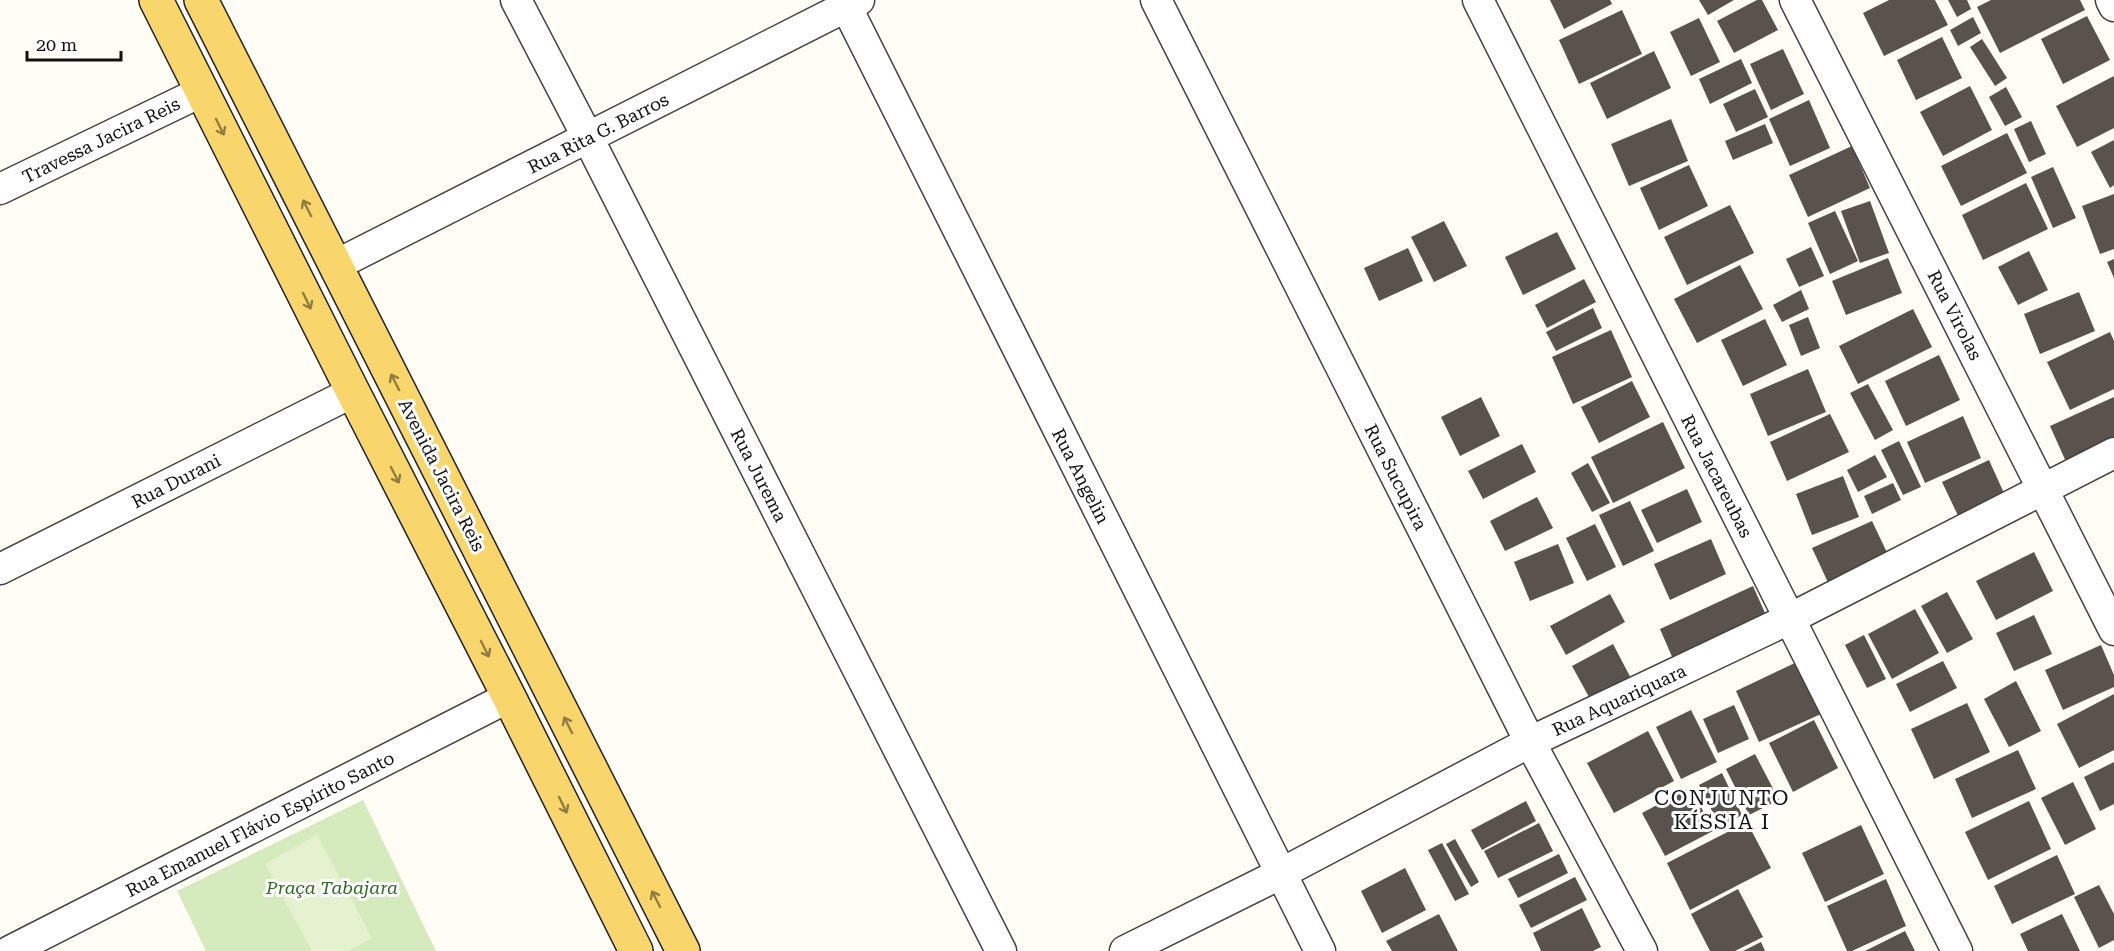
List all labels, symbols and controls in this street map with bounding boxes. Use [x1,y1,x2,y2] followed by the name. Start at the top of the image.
[27,24,122,62] scale bar
[36,34,77,55] text: 20 m
[524,88,672,178] street label: Rua Rita G. Barros
[19,93,183,187] street label: Travessa Jacira Reis
[215,117,227,135] one-way arrow
[301,200,313,217] one-way arrow
[1923,267,1987,363] street label: Rua Virolas
[302,292,314,310] one-way arrow
[389,374,401,391] one-way arrow
[394,395,490,555] street label: Avenida Jacira Reis
[1677,411,1757,541] street label: Rua Jacareubas
[1360,421,1432,534] street label: Rua Sucupira
[726,425,792,525] street label: Rua Jurema
[1048,425,1114,528] street label: Rua Angelin
[128,449,224,512] street label: Rua Durani
[390,466,402,484] one-way arrow
[479,640,491,658] one-way arrow
[1549,660,1689,740] street label: Rua Aquariquara
[562,716,574,734] one-way arrow
[122,747,398,901] street label: Rua Emanuel Flávio Espírito Santo
[1654,786,1790,834] district label: CONJUNTO KÍSSIA I
[558,796,570,814] one-way arrow
[265,877,398,898] park label: Praça Tabajara
[650,890,662,908] one-way arrow

